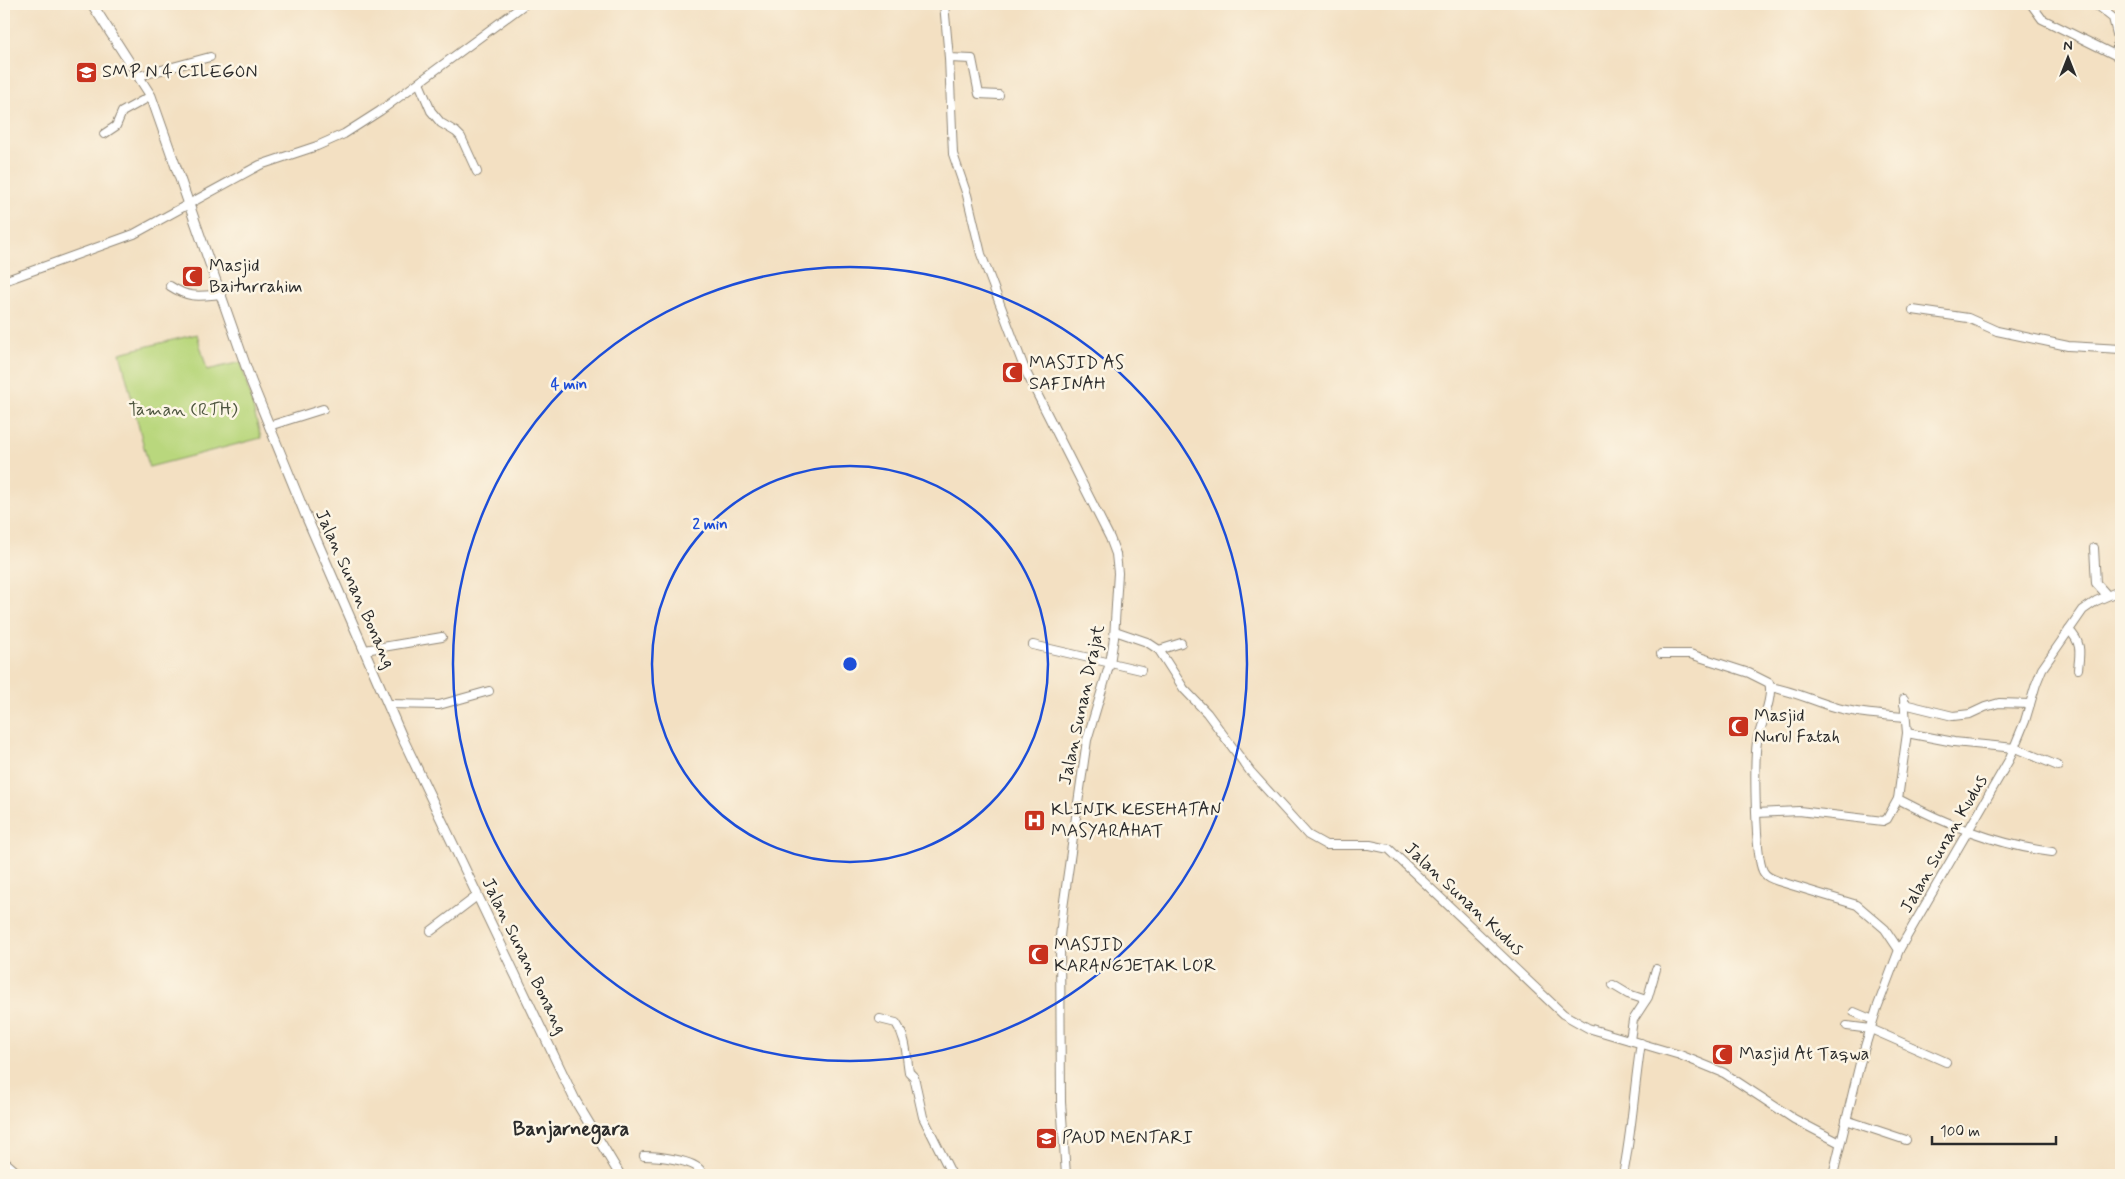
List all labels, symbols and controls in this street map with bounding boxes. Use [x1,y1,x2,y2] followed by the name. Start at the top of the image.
[2042,32,2092,82] north arrow
[2063,37,2073,55] text: N
[74,60,98,84] school or university icon: SMP N 4 CILEGON
[102,60,257,84] place label: SMP N 4 CILEGON
[209,254,303,299] place label: Masjid Baiturrahim
[181,264,205,288] mosque icon: Masjid Baiturrahim
[1029,351,1124,396] place label: MASJID AS SAFINAH
[1001,361,1025,385] mosque icon: MASJID AS SAFINAH
[551,375,587,395] text: 4 min
[128,398,238,422] park label: Taman (RTH)
[309,506,401,672] street label: Jalan Sunan Bonang
[692,515,728,535] text: 2 min
[1053,622,1111,787] street label: Jalan Sunan Drajat
[841,655,859,673] centre of rings
[1754,704,1840,749] place label: Masjid Nurul Fatah
[1726,714,1750,738] mosque icon: Masjid Nurul Fatah
[1895,771,1993,917] street label: Jalan Sunan Kudus
[1051,798,1222,843] place label: KLINIK KESEHATAN MASYARAHAT
[1023,808,1047,832] hospital icon: KLINIK KESEHATAN MASYARAHAT
[1399,837,1529,961] street label: Jalan Sunan Kudus
[476,874,572,1038] street label: Jalan Sunan Bonang
[1054,933,1216,978] place label: MASJID KARANGJETAK LOR
[1026,943,1050,967] mosque icon: MASJID KARANGJETAK LOR
[1711,1042,1735,1066] mosque icon: Masjid At Taqwa
[1739,1042,1869,1066] place label: Masjid At Taqwa
[1932,1114,2056,1146] scale bar
[513,1116,629,1145] district label: Banjarnegara
[1940,1122,1980,1142] text: 100 m
[1034,1126,1058,1150] school or university icon: PAUD MENTARI
[1062,1126,1193,1150] place label: PAUD MENTARI

